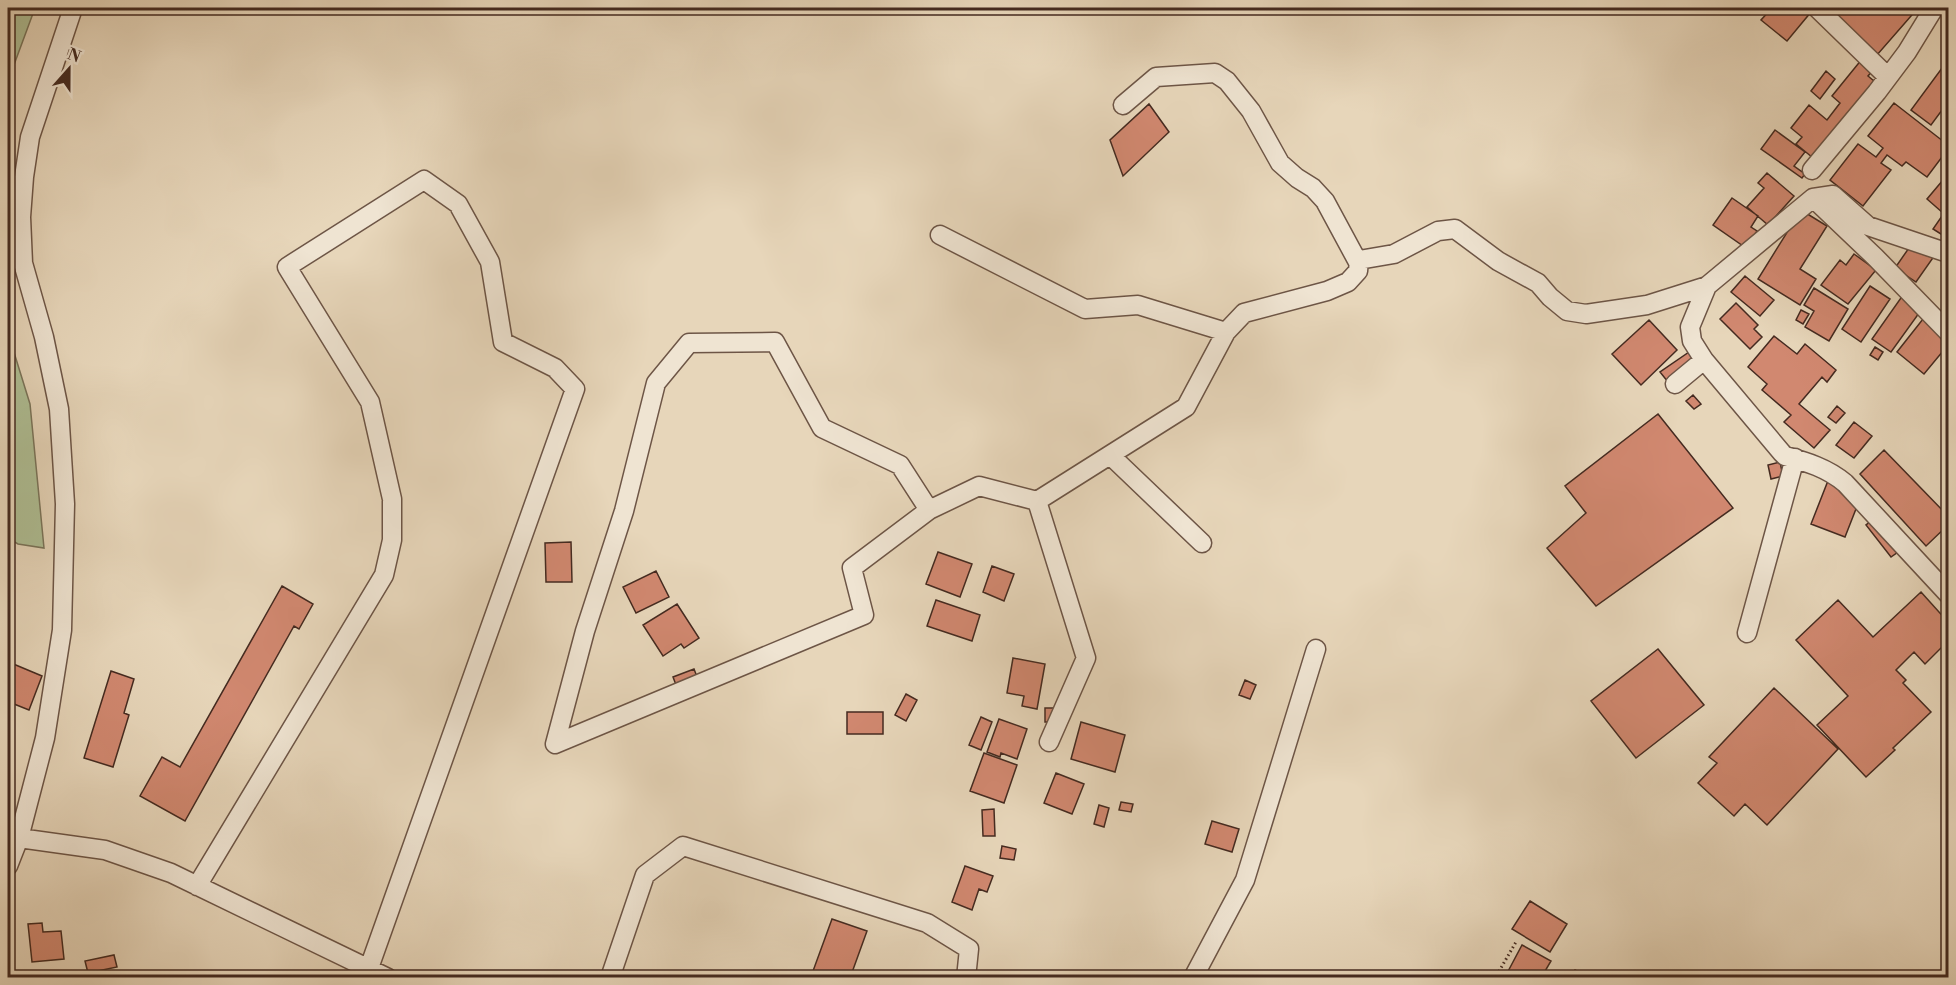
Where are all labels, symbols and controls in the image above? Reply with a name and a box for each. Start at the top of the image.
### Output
north arrow [39,39,99,99]
text: N [65,44,84,68]

